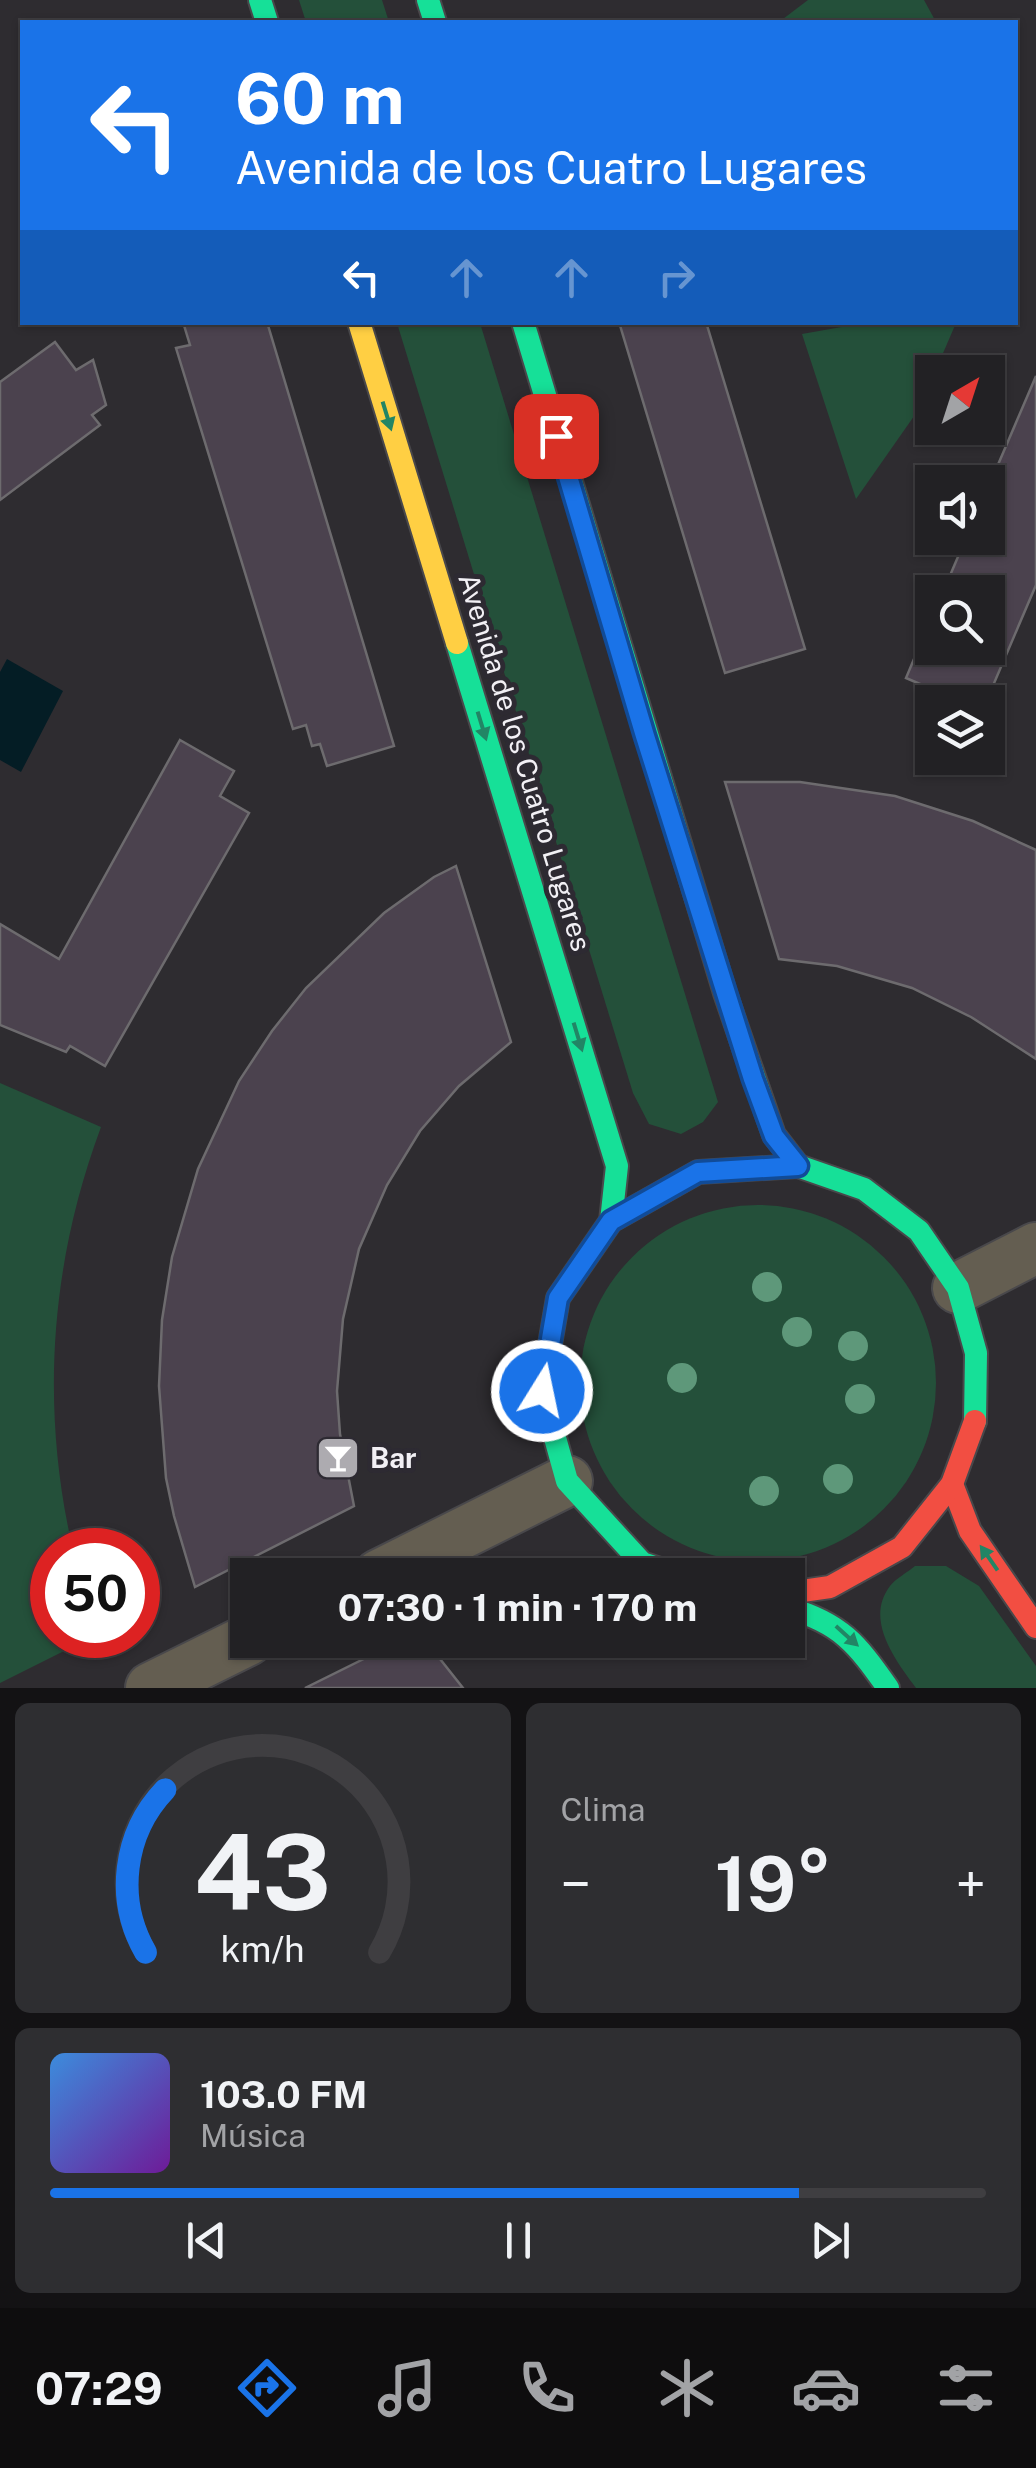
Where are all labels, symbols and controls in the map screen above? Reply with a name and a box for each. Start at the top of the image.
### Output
text: 60 m [235,57,405,140]
icon: left [70,60,200,190]
text: Avenida de los Cuatro Lugares [235,141,867,194]
icon: left [334,250,389,305]
icon: ahead [439,250,494,305]
icon: ahead [544,250,599,305]
icon: right [649,250,704,305]
north arrow [915,355,1005,445]
map controls [915,355,1005,775]
pin [514,394,599,479]
one-way arrow [380,401,395,431]
icon: arrive [529,409,584,464]
button: sound [915,465,1005,555]
street label: Avenida de los Cuatro Lugares [452,569,599,955]
button: search [915,575,1005,665]
button: layers [915,685,1005,775]
one-way arrow [476,712,491,742]
one-way arrow [571,1022,586,1053]
position arrow [490,1339,594,1443]
bar icon: Bar [315,1435,361,1481]
place label: Bar [370,1441,417,1474]
speed limit sign: 50 [30,1528,160,1658]
one-way arrow [980,1545,999,1572]
text: 07:30 · 1 min · 170 m [338,1585,697,1630]
one-way arrow [834,1624,858,1647]
text: Clima [561,1791,646,1828]
text: 43 [194,1811,331,1933]
text: 19° [715,1840,832,1928]
text: − [561,1852,591,1916]
text: + [955,1852,986,1916]
text: km/h [221,1928,305,1970]
text: 103.0 FM [200,2072,367,2117]
text: Música [200,2117,306,2154]
icon: previous [179,2213,234,2268]
icon: pause [491,2213,546,2268]
icon: next [803,2213,858,2268]
icon: directions [232,2353,302,2423]
icon: music [372,2353,442,2423]
icon: phone [512,2353,582,2423]
icon: climate [652,2353,722,2423]
icon: car [791,2353,861,2423]
icon: filters [931,2353,1001,2423]
text: 07:29 [35,2362,163,2415]

